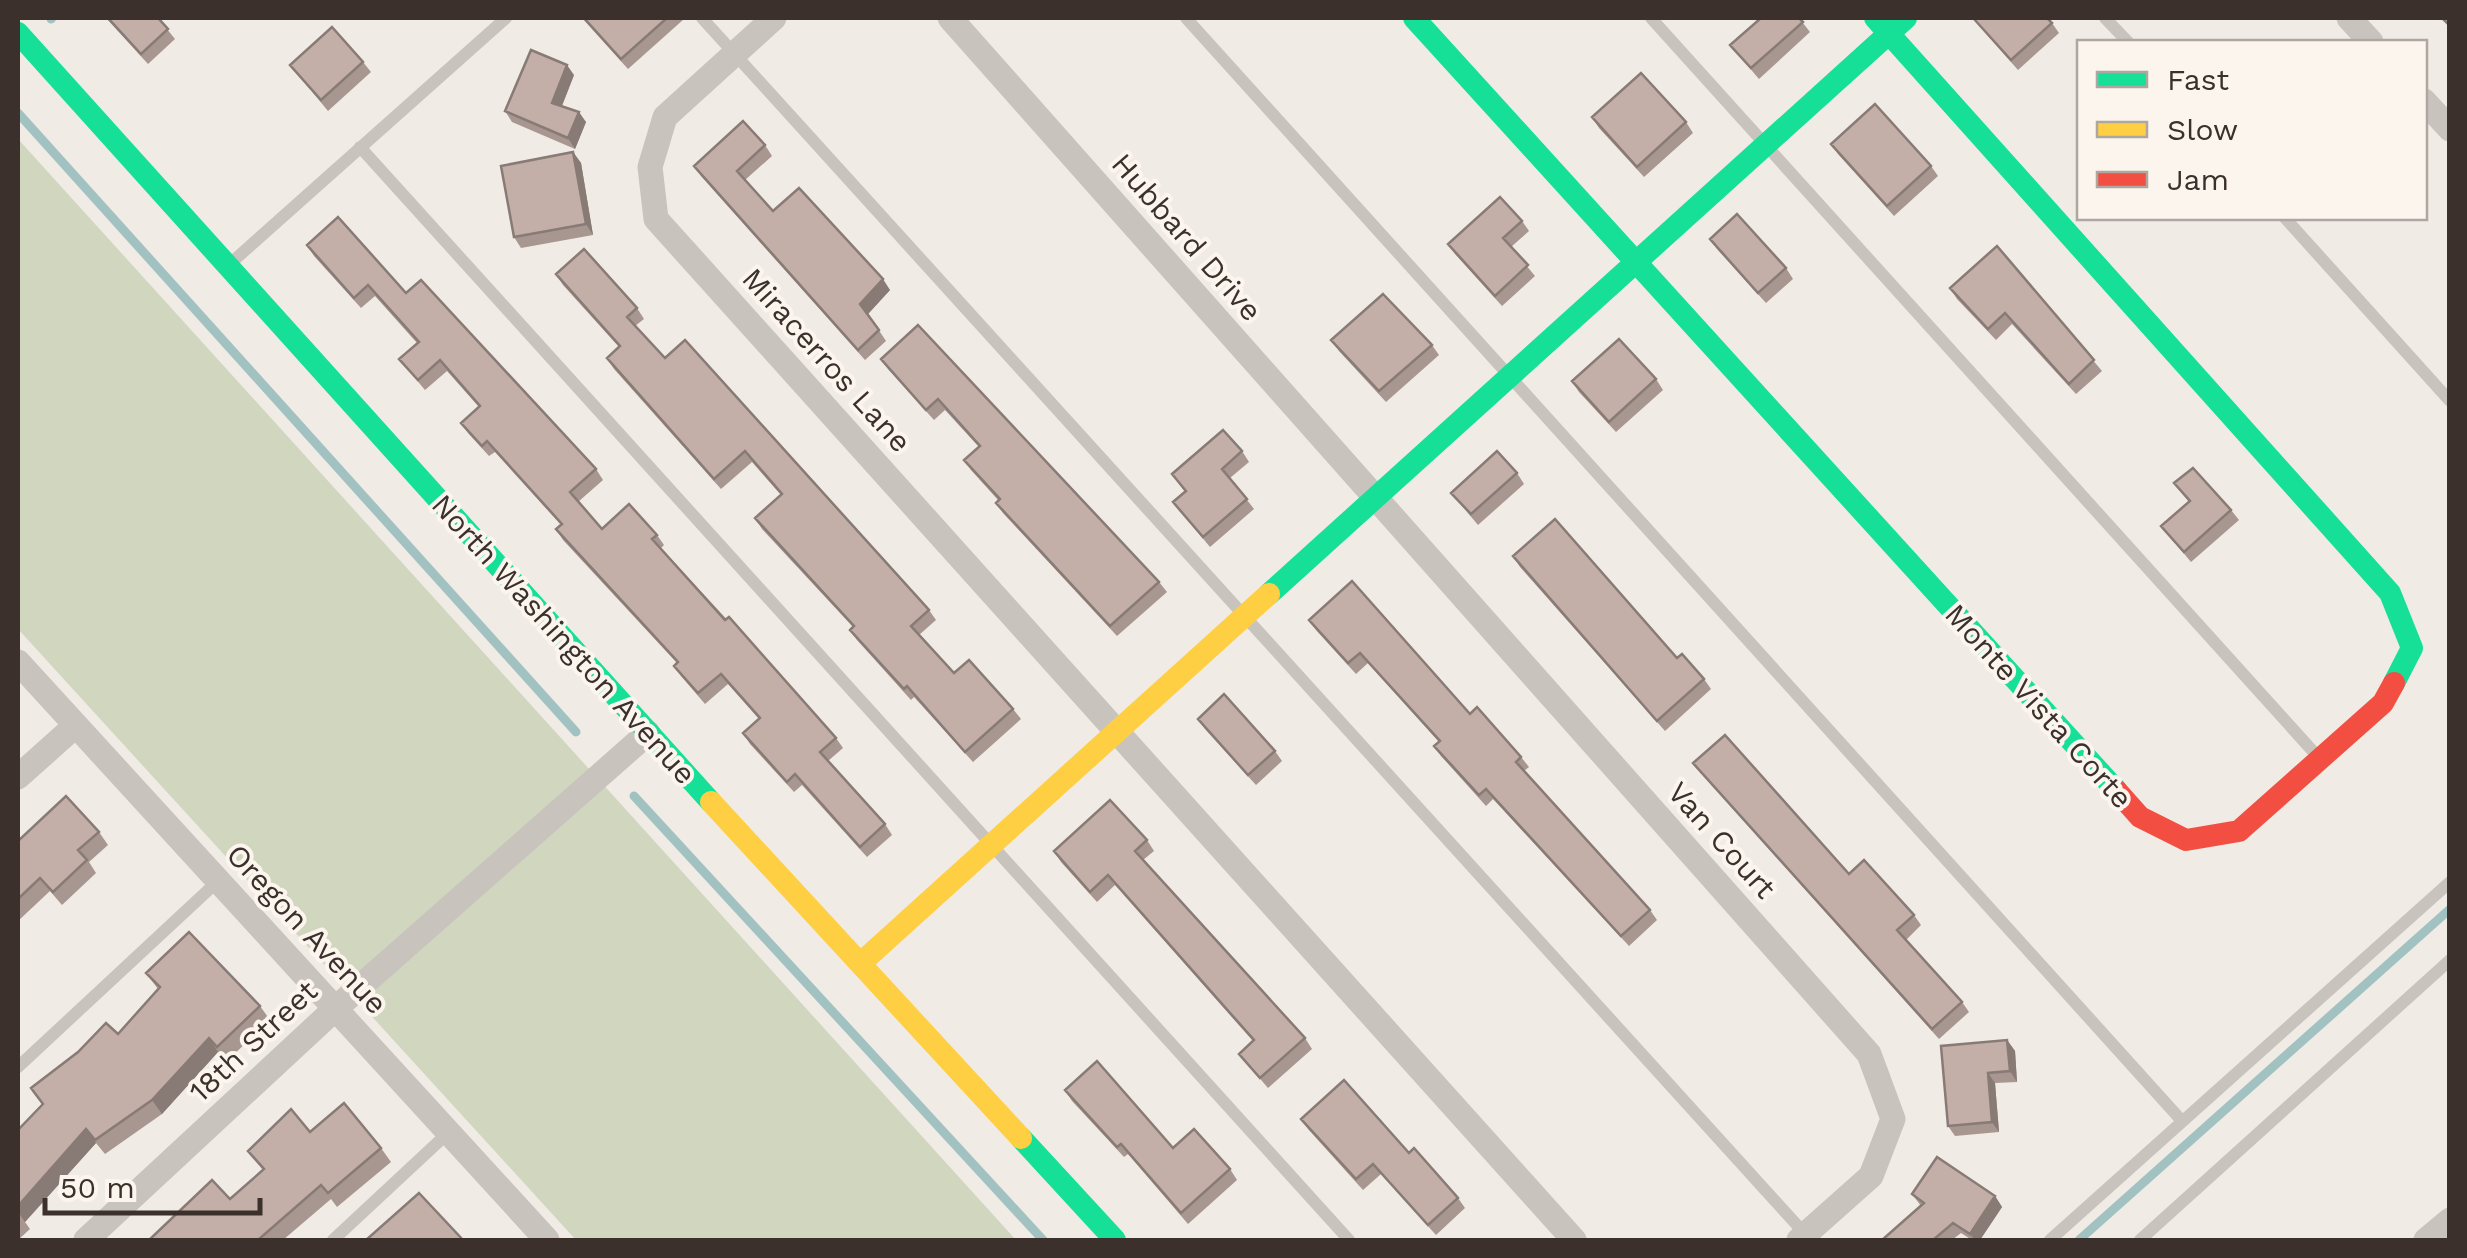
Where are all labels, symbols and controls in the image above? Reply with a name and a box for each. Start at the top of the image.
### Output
legend [2077,40,2427,220]
text: Fast [2167,62,2230,97]
text: Slow [2167,112,2238,147]
street label: Hubbard Drive [1105,146,1269,328]
text: Jam [2167,162,2229,197]
street label: Miracerros Lane [735,261,919,459]
street label: North Washington Avenue [425,487,703,791]
street label: Monte Vista Corte [1938,597,2140,815]
street label: Van Court [1661,775,1784,906]
street label: Oregon Avenue [220,837,394,1021]
street label: 18th Street [182,973,324,1109]
scale bar [45,1153,260,1215]
text: 50 m [60,1170,135,1205]

